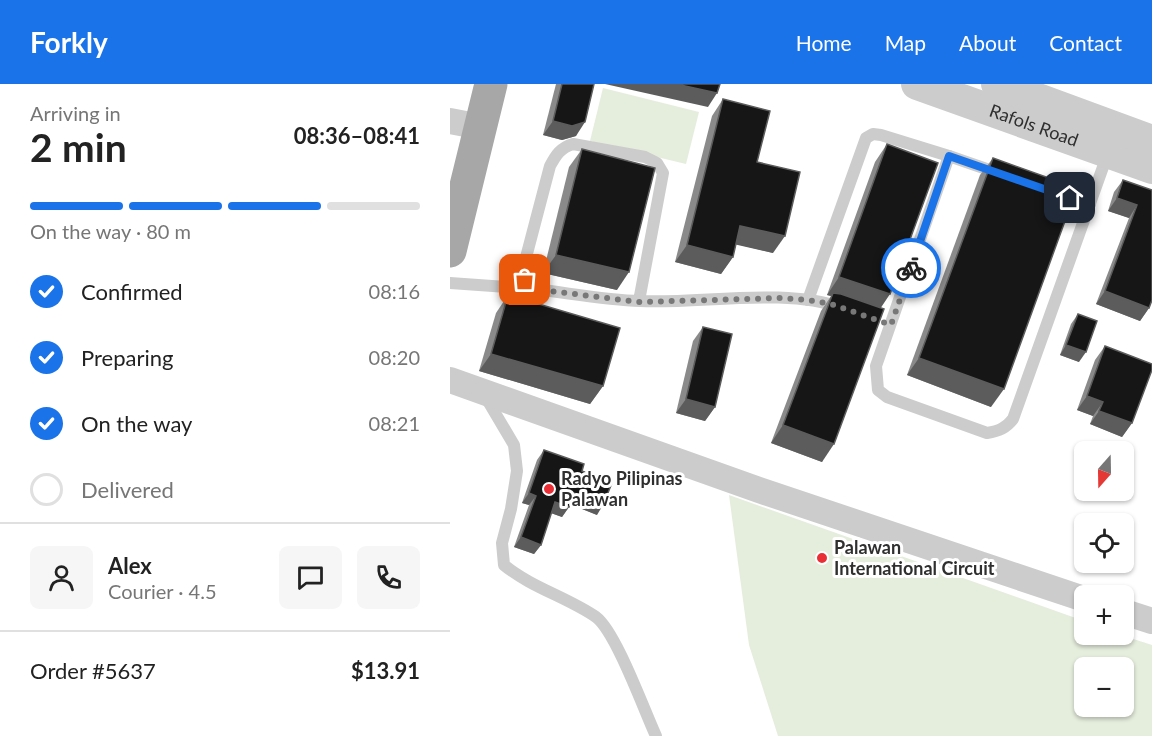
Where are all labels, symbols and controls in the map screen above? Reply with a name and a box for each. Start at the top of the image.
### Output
text: Forkly [30,25,108,59]
text: Home [796,30,852,55]
text: Map [885,30,926,55]
text: About [959,30,1016,55]
text: Contact [1049,30,1122,55]
street label: Rafols Road [987,99,1082,151]
text: Arriving in [30,101,121,125]
text: 08:36–08:41 [294,122,420,149]
text: 2 min [30,124,127,170]
pin [1044,172,1095,223]
icon: home [1053,181,1086,214]
text: On the way · 80 m [30,219,191,243]
courier [881,238,941,298]
icon: bike [895,252,928,285]
pin [499,254,550,305]
icon: bag [508,263,541,296]
icon: check [30,275,63,308]
text: Confirmed [81,278,183,305]
text: 08:16 [369,279,420,303]
icon: check [30,341,63,374]
text: Preparing [81,344,173,371]
text: 08:20 [369,345,420,369]
icon: check [30,407,63,440]
text: On the way [81,410,192,437]
text: 08:21 [369,411,420,435]
north arrow [1074,441,1134,501]
map controls [1074,441,1134,717]
place label: Radyo Pilipinas Palawan [561,467,683,510]
text: Delivered [81,476,174,503]
marker: Radyo Pilipinas Palawan [542,482,556,496]
button: locate [1074,513,1134,573]
place label: Palawan International Circuit [834,536,995,579]
button: person [30,546,93,609]
button: chat [279,546,342,609]
button: phone [357,546,420,609]
marker: Palawan International Circuit [815,551,829,565]
text: Alex [108,552,152,579]
text: Courier · 4.5 [108,579,217,603]
button: + [1074,585,1134,645]
text: Order #5637 [30,657,156,684]
text: $13.91 [351,657,420,684]
button: − [1074,657,1134,717]

